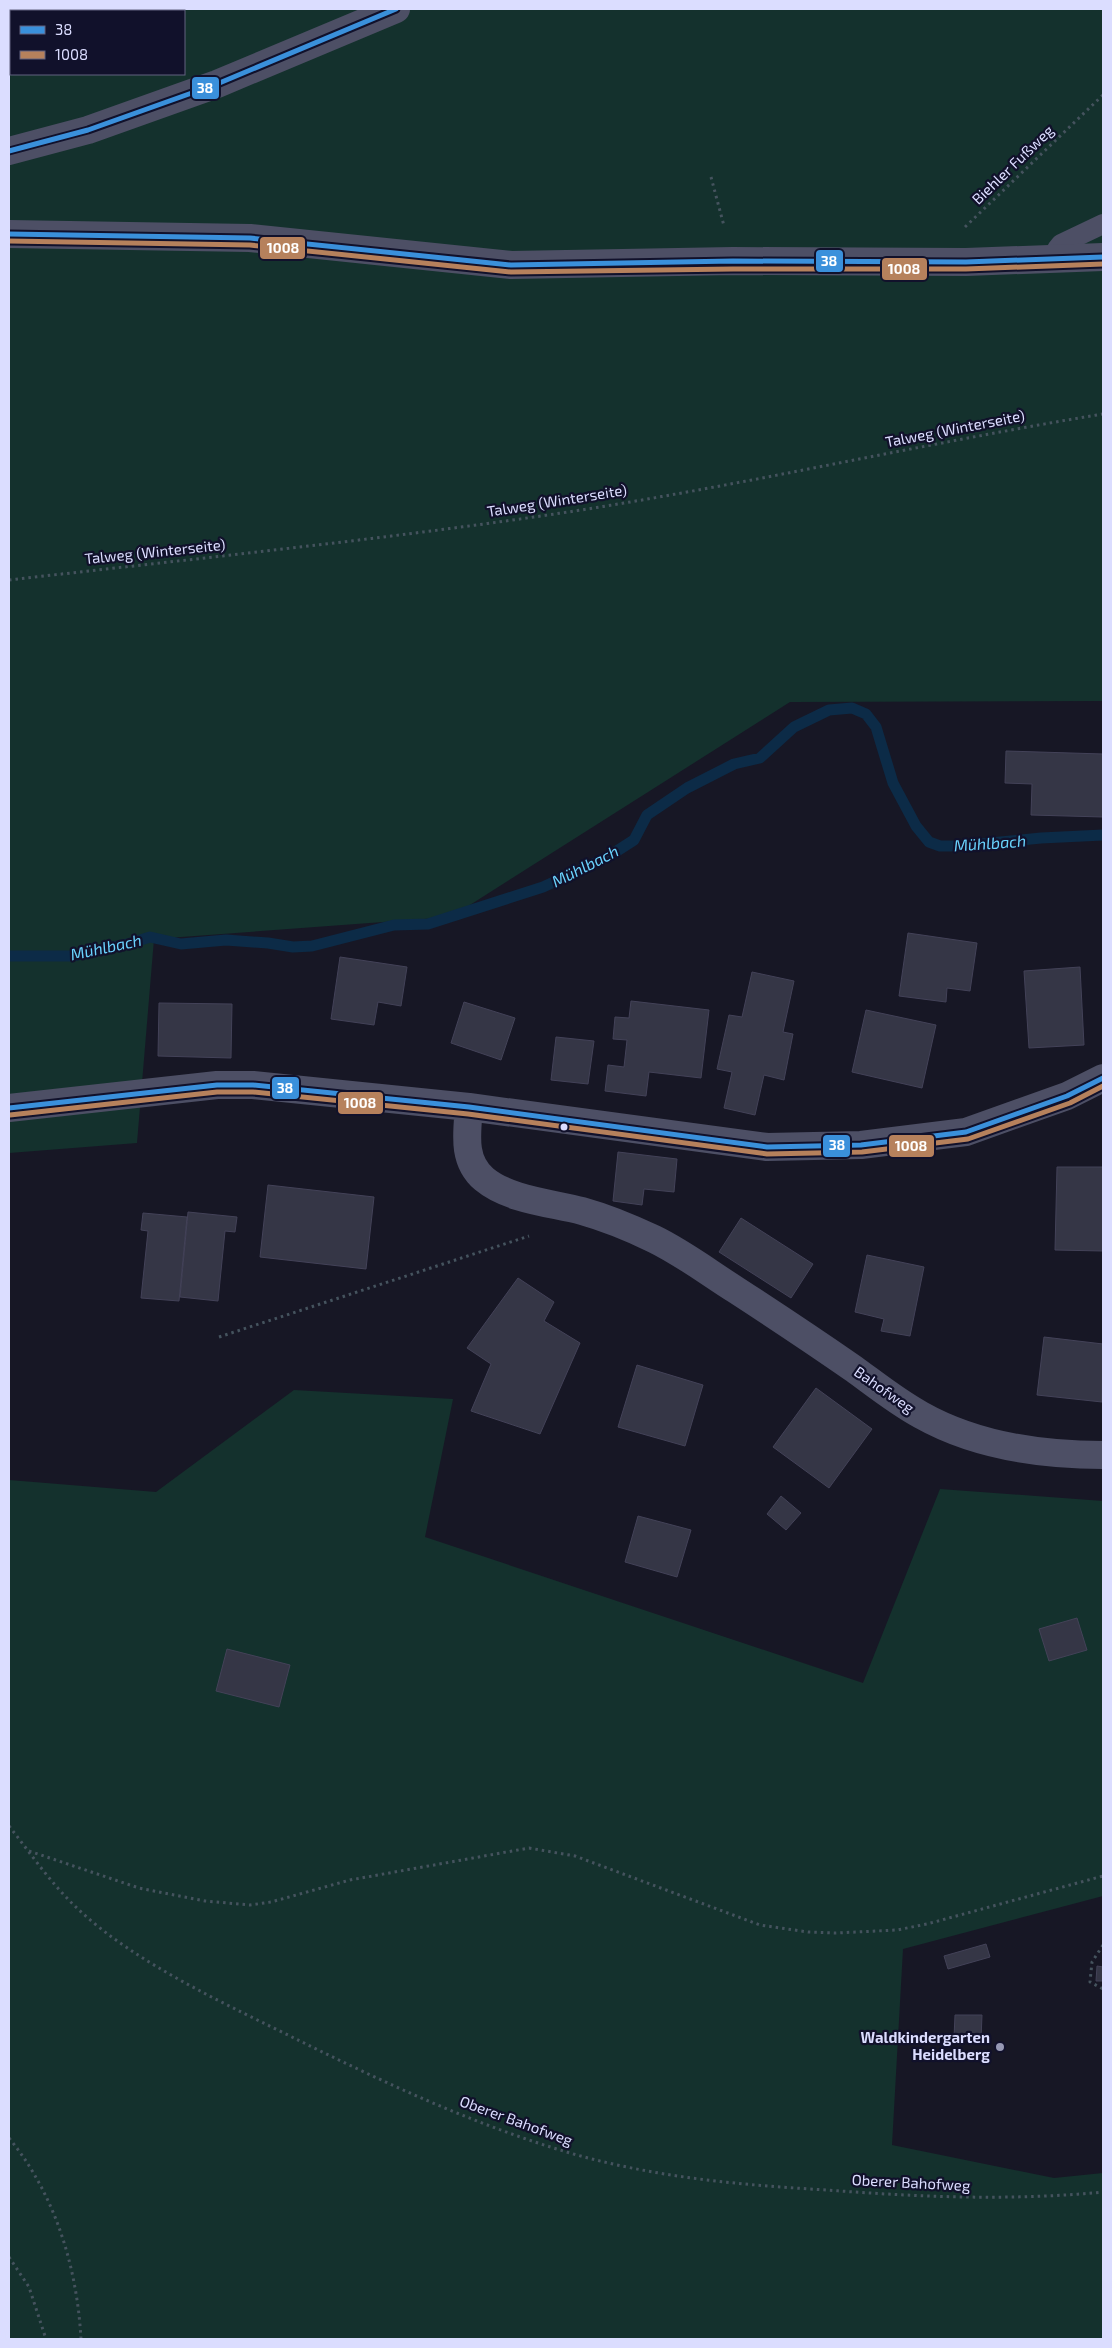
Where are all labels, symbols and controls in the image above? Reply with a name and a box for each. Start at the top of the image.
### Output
legend [10,10,185,75]
text: 38 [55,20,72,38]
text: 1008 [55,45,88,63]
line badge: 38 [191,76,220,100]
text: 38 [197,79,213,96]
street label: Biehler Fußweg [968,120,1057,208]
line badge: 1008 [259,236,306,260]
text: 1008 [267,239,299,256]
line badge: 38 [815,249,844,273]
text: 38 [821,252,837,269]
line badge: 1008 [881,257,928,281]
text: 1008 [888,260,920,277]
street label: Talweg (Winterseite) [884,406,1026,450]
street label: Talweg (Winterseite) [486,480,628,520]
street label: Talweg (Winterseite) [84,535,226,567]
water label: Mühlbach [953,831,1027,855]
water label: Mühlbach [548,841,621,890]
water label: Mühlbach [69,930,143,963]
line badge: 38 [271,1076,300,1100]
text: 38 [277,1079,293,1096]
line badge: 1008 [337,1091,384,1115]
text: 1008 [344,1094,376,1111]
unlabelled marker [559,1122,569,1132]
line badge: 38 [822,1134,851,1158]
line badge: 1008 [888,1134,935,1158]
text: 38 [829,1136,845,1153]
text: 1008 [895,1137,927,1154]
street label: Bahofweg [851,1362,919,1417]
place label: Waldkindergarten Heidelberg [861,2028,990,2063]
marker: Waldkindergarten Heidelberg [994,2041,1006,2053]
street label: Oberer Bahofweg [457,2091,576,2149]
street label: Oberer Bahofweg [851,2170,971,2194]

